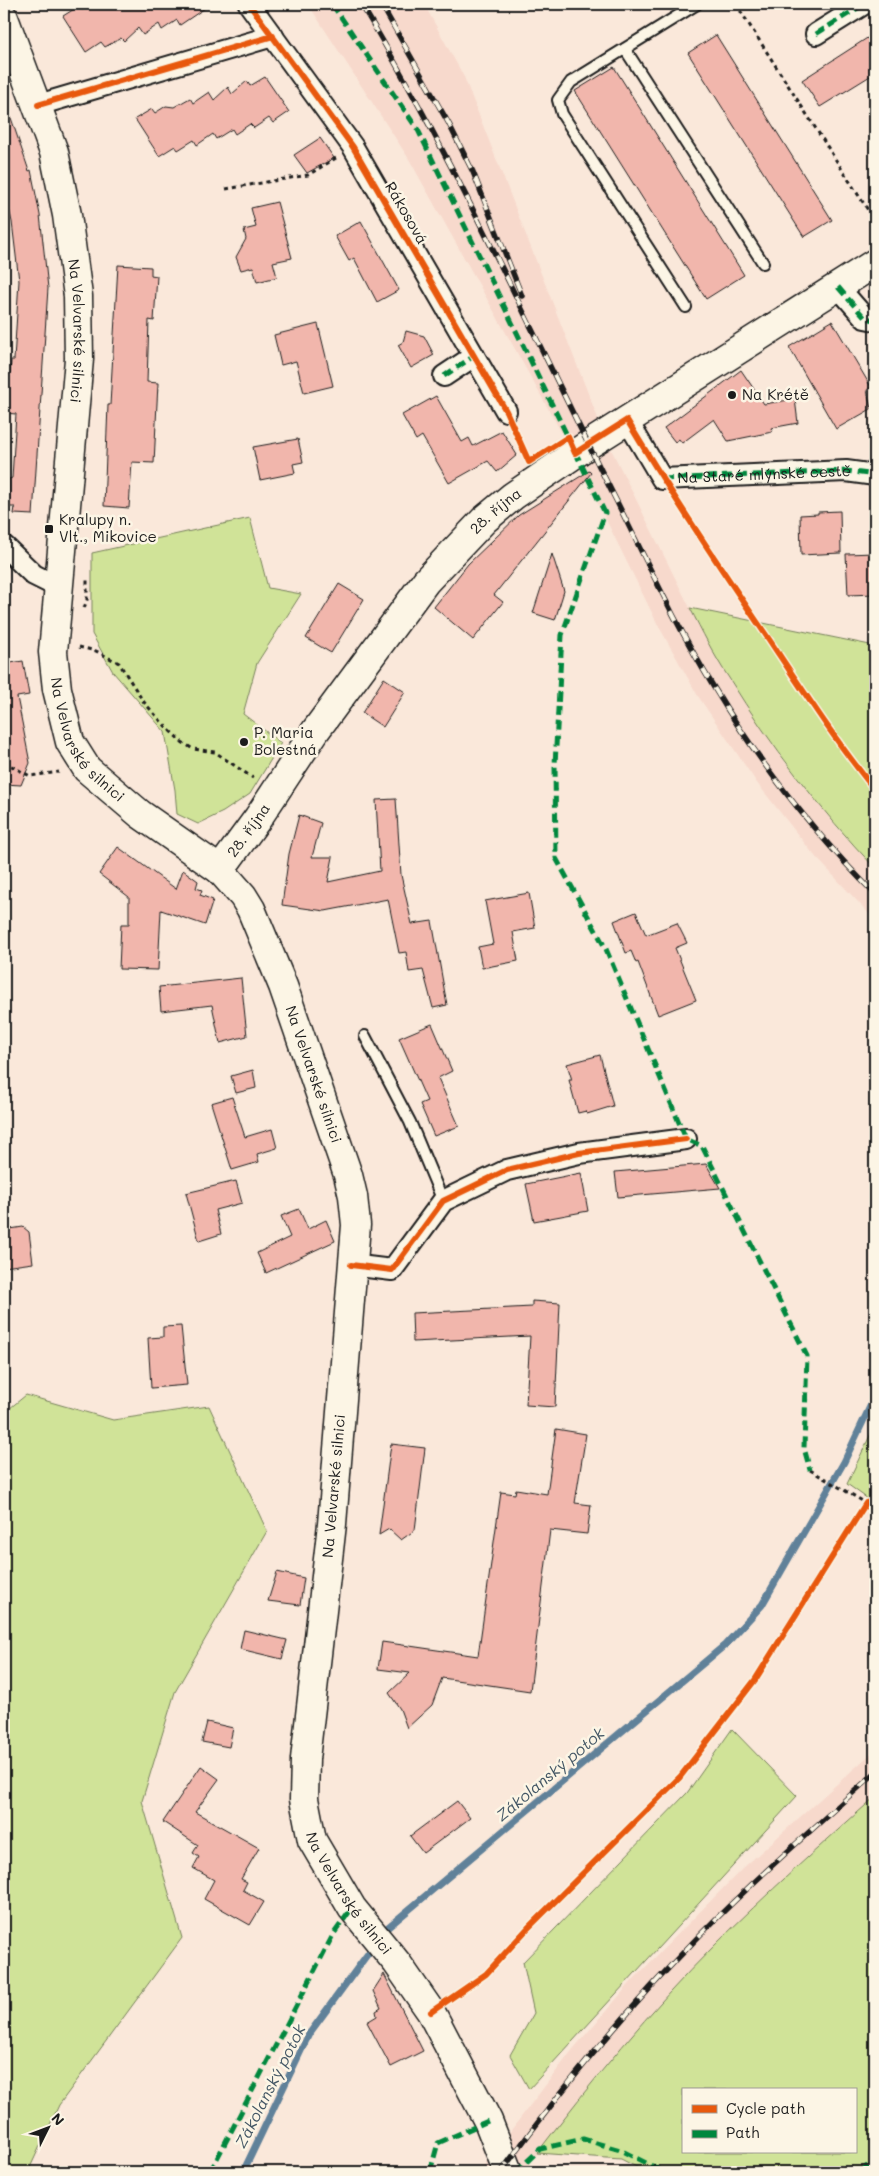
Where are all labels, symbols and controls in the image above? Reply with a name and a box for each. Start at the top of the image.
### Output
street label: Rákosová [381,178,433,247]
street label: Na Velvarské silnici [64,258,90,404]
place label: Na Krétě [742,384,809,404]
marker: Na Krétě [726,389,738,401]
street label: Na Staré mlýnské cestě [677,460,853,487]
street label: 28. října [465,482,525,538]
place label: Kralupy n. Vlt., Mikovice [59,509,157,546]
marker: Kralupy n. Vlt., Mikovice [43,523,55,535]
street label: Na Velvarské silnici [47,676,129,806]
place label: P. Maria Bolestná [254,722,317,759]
marker: P. Maria Bolestná [238,736,250,748]
street label: 28. října [222,799,274,861]
street label: Na Velvarské silnici [281,1003,347,1146]
street label: Na Velvarské silnici [317,1413,349,1559]
water label: Zákolanský potok [491,1722,609,1825]
street label: Na Velvarské silnici [302,1831,397,1958]
water label: Zákolanský potok [229,2020,310,2151]
legend [682,2088,856,2154]
text: Cycle path [726,2098,805,2118]
north arrow [22,2104,72,2154]
text: N [47,2109,69,2129]
text: Path [726,2122,760,2142]

